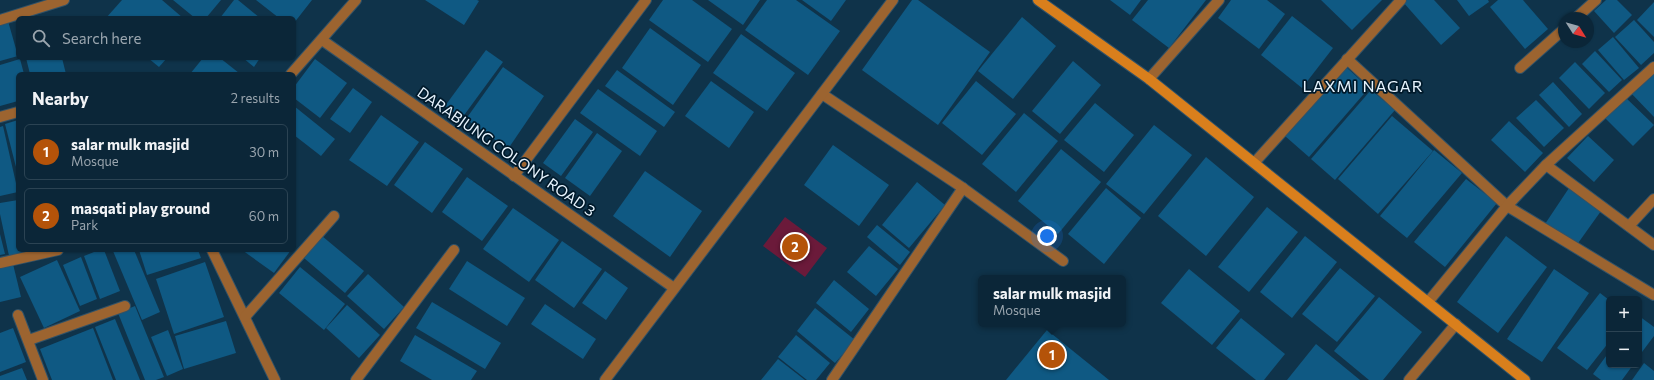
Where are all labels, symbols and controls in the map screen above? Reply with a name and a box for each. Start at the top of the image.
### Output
north arrow [1558,12,1594,48]
search box [16,16,296,60]
icon: search [30,27,52,49]
text: Search here [62,29,141,47]
district label: LAXMI NAGAR [1302,76,1424,95]
street label: DARABJUNG COLONY ROAD 3 [414,83,599,220]
text: Nearby [32,88,89,109]
text: 2 results [231,90,280,106]
text: salar mulk masjid [71,135,189,153]
text: 1 [43,144,49,160]
text: 30 m [249,144,279,160]
text: Mosque [71,153,119,169]
text: masqati play ground [71,199,210,217]
text: 2 [42,208,50,224]
text: 60 m [249,208,279,224]
text: Park [71,217,98,233]
your location [1037,226,1057,246]
pin: 2 [782,232,808,262]
popup [978,275,1126,327]
text: salar mulk masjid [993,284,1111,302]
map controls [1606,296,1642,368]
button: + [1606,296,1642,332]
text: Mosque [993,302,1041,318]
button: − [1606,332,1642,368]
pin: 1 [1039,340,1065,370]

